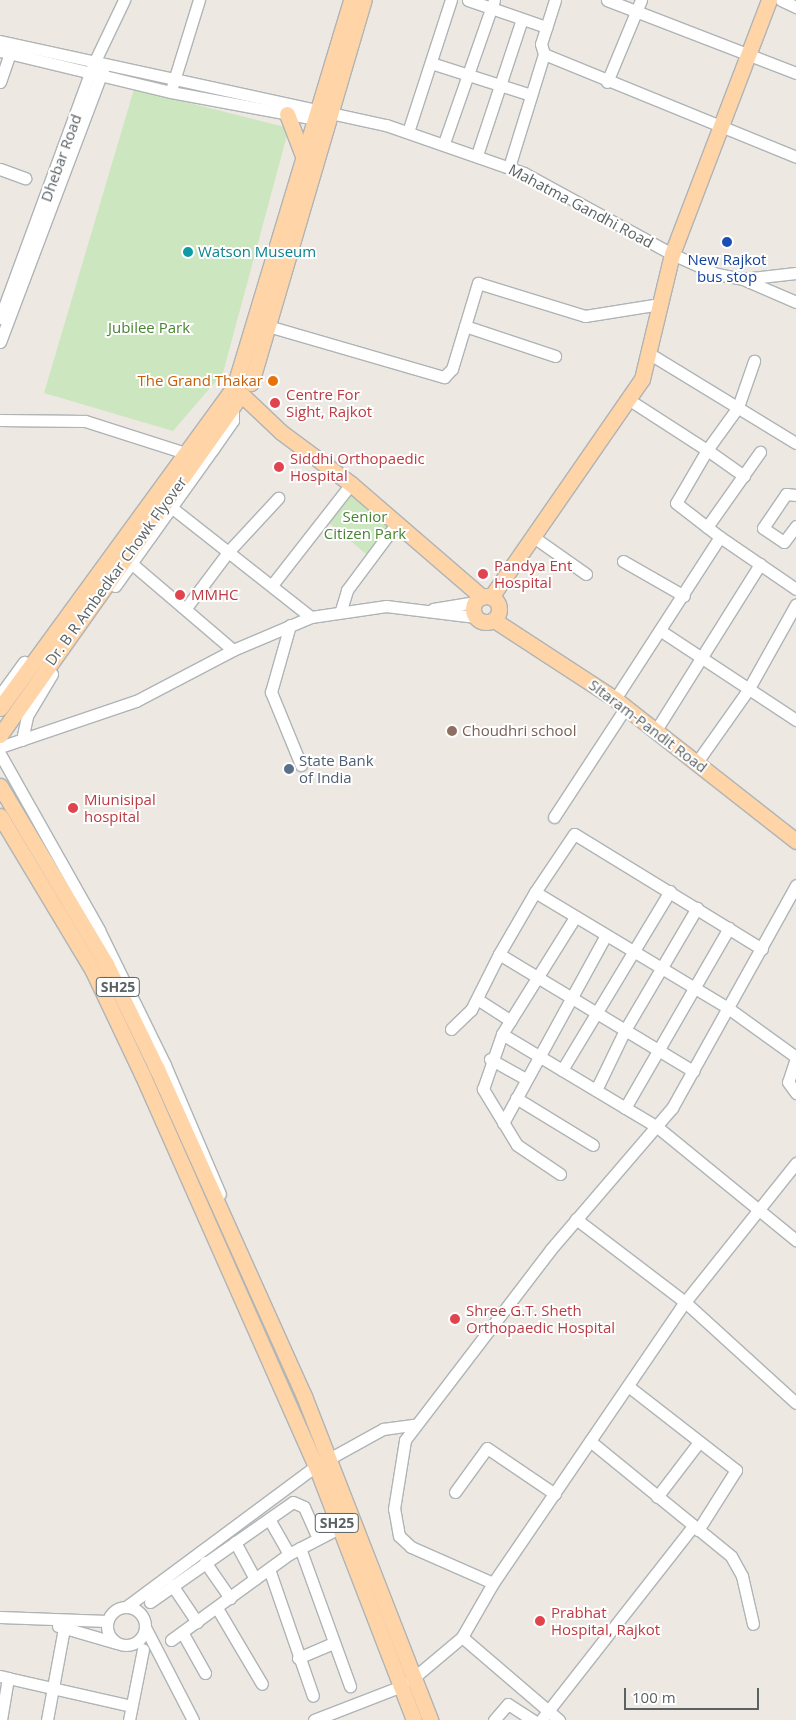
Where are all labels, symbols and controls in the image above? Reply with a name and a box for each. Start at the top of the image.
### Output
street label: Dhebar Road [37,112,85,204]
street label: Mahatma Gandhi Road [506,160,656,252]
marker: New Rajkot bus stop [721,236,733,248]
place label: Watson Museum [198,243,316,261]
marker: Watson Museum [182,246,194,258]
place label: New Rajkot bus stop [688,250,766,285]
park label: Jubilee Park [108,319,190,337]
place label: The Grand Thakar [137,372,263,390]
marker: The Grand Thakar [267,375,279,387]
place label: Centre For Sight, Rajkot [286,385,372,420]
marker: Centre For Sight, Rajkot [268,396,282,410]
place label: Siddhi Orthopaedic Hospital [290,449,425,484]
marker: Siddhi Orthopaedic Hospital [272,460,286,474]
street label: Dr. B R Ambedkar Chowk Flyover [41,473,191,669]
park label: Senior Citizen Park [324,507,406,542]
place label: Pandya Ent Hospital [494,556,572,591]
marker: Pandya Ent Hospital [476,567,490,581]
place label: MMHC [191,586,238,604]
marker: MMHC [173,588,187,602]
street label: Sitaram-Pandit Road [585,676,711,776]
place label: Choudhri school [462,722,576,740]
marker: Choudhri school [446,725,458,737]
place label: State Bank of India [299,751,374,786]
marker: State Bank of India [283,763,295,775]
place label: Miunisipal hospital [84,790,156,825]
marker: Miunisipal hospital [66,801,80,815]
road number: SH25 [96,976,140,999]
place label: Shree G.T. Sheth Orthopaedic Hospital [466,1301,615,1336]
marker: Shree G.T. Sheth Orthopaedic Hospital [448,1312,462,1326]
road number: SH25 [314,1512,360,1535]
place label: Prabhat Hospital, Rajkot [551,1603,660,1638]
marker: Prabhat Hospital, Rajkot [533,1614,547,1628]
scale bar [626,1678,761,1710]
text: 100 m [632,1687,676,1707]

